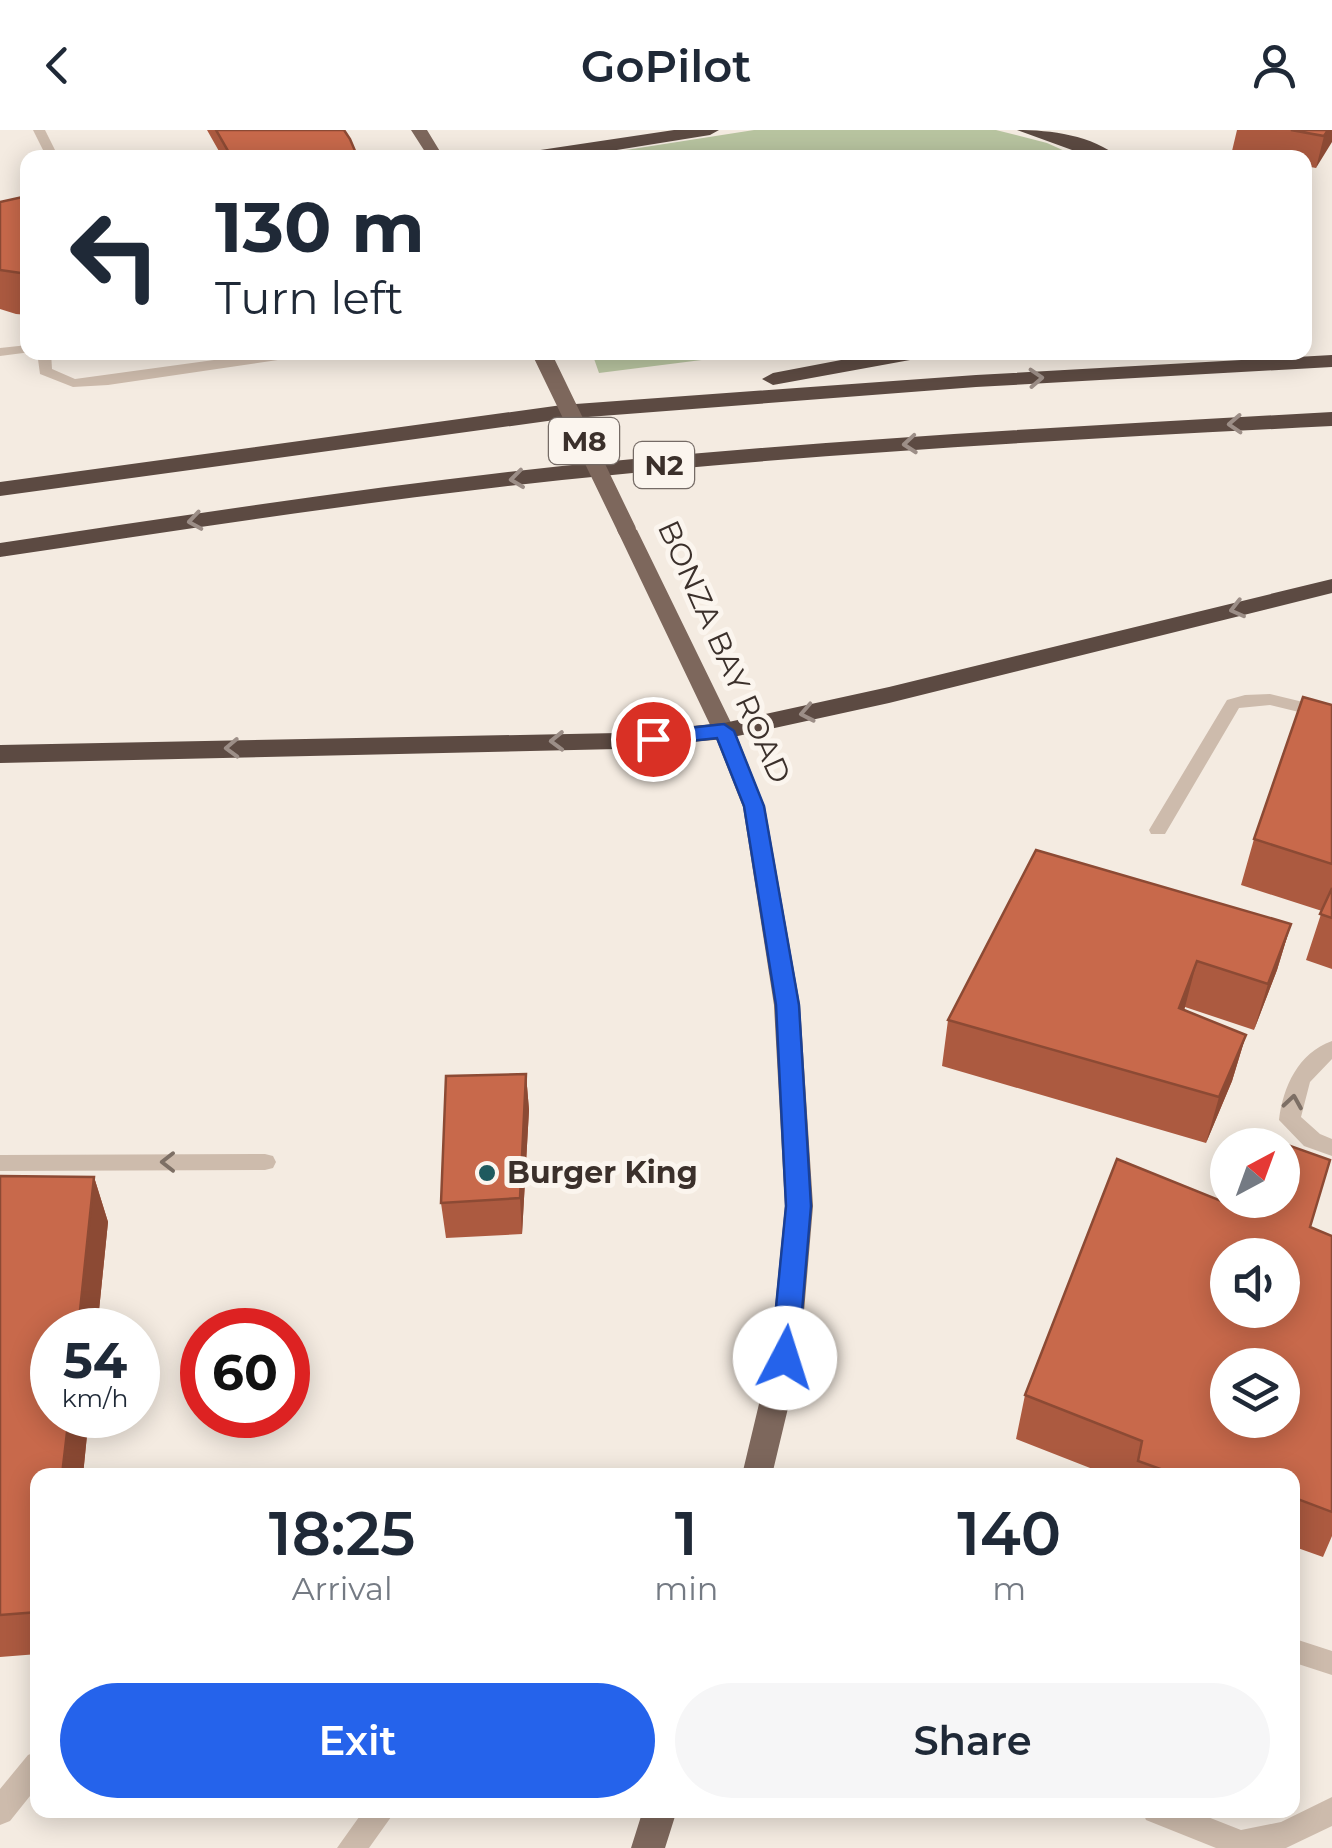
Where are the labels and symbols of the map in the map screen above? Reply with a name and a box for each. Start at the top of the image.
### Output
one-way arrow [1028,368,1044,389]
one-way arrow [1226,413,1242,434]
road number: M8 [549,418,619,464]
one-way arrow [902,432,918,454]
road number: N2 [634,442,694,488]
one-way arrow [508,468,524,489]
one-way arrow [186,509,203,530]
street label: BONZA BAY ROAD [650,515,799,789]
one-way arrow [1229,597,1246,618]
pin [611,697,696,782]
one-way arrow [798,702,815,723]
one-way arrow [549,731,565,752]
one-way arrow [224,737,240,758]
one-way arrow [1282,1094,1303,1110]
north arrow [1210,1128,1300,1218]
one-way arrow [159,1151,174,1173]
place label: Burger King [507,1154,698,1191]
marker: Burger King [476,1162,498,1184]
position arrow [733,1306,837,1410]
speed limit sign: 60 [180,1308,310,1438]

